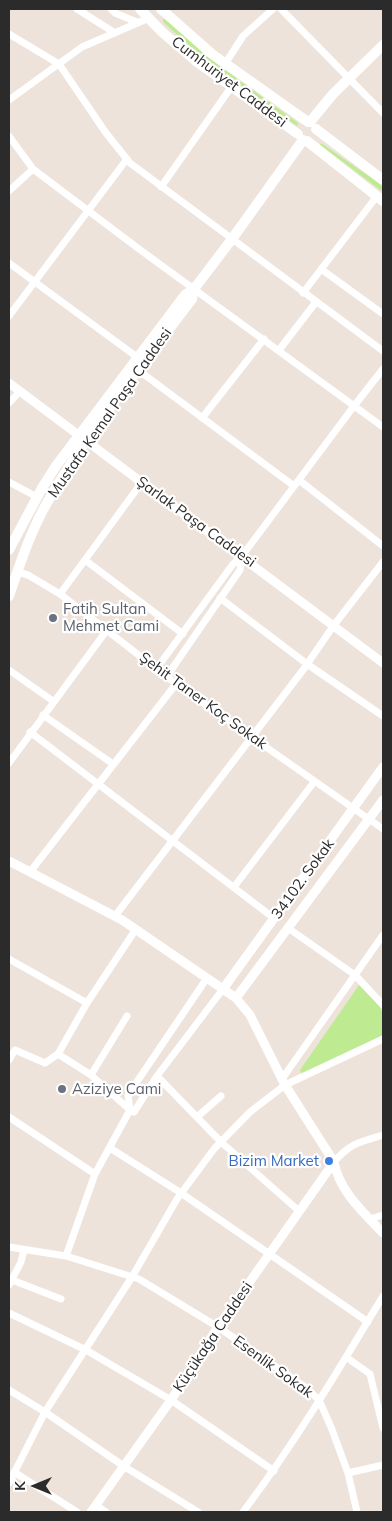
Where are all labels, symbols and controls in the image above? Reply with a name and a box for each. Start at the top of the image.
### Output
street label: Cumhuriyet Caddesi [168,33,290,131]
street label: Mustafa Kemal Paşa Caddesi [44,325,176,501]
street label: Şarlak Paşa Caddesi [133,473,259,571]
place label: Fatih Sultan Mehmet Cami [63,600,159,635]
marker: Fatih Sultan Mehmet Cami [47,612,59,624]
street label: Şehit Taner Koç Sokak [136,649,270,753]
street label: 34102. Sokak [268,835,338,923]
place label: Aziziye Cami [72,1080,161,1098]
marker: Aziziye Cami [56,1083,68,1095]
place label: Bizim Market [229,1152,319,1170]
marker: Bizim Market [323,1155,335,1167]
street label: Küçükağa Caddesi [170,1279,256,1395]
street label: Esenlik Sokak [230,1332,316,1402]
north arrow [10,1461,60,1511]
text: K [11,1481,29,1491]

